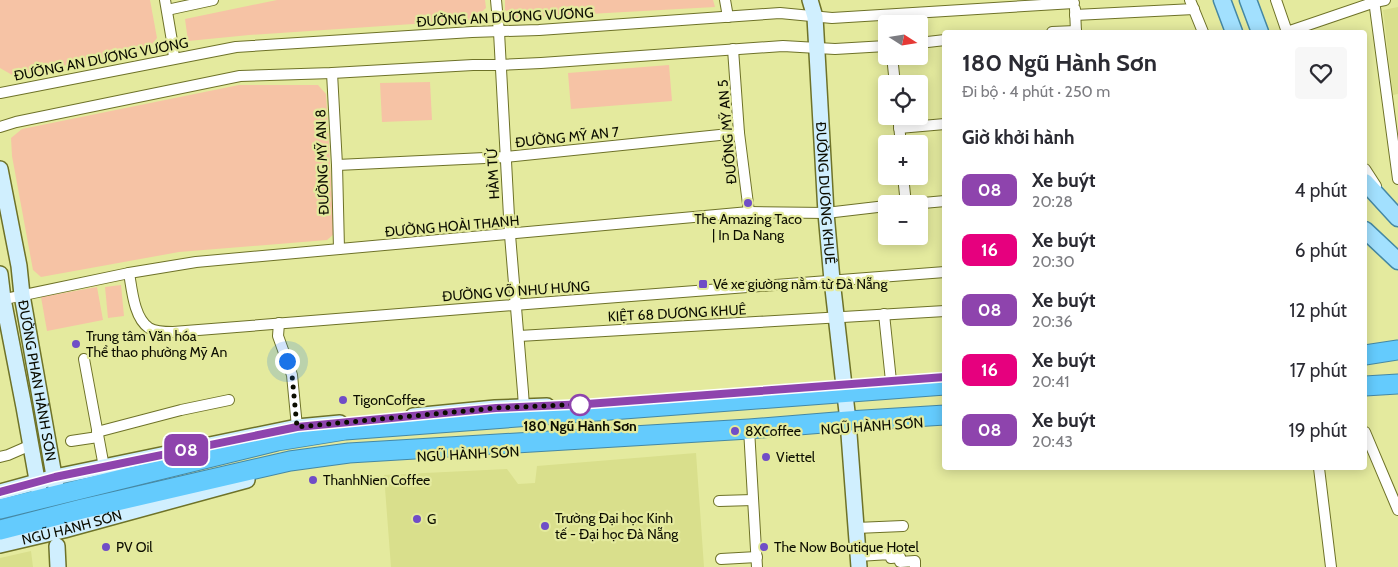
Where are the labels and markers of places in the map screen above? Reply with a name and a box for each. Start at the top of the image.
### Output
marker: The Amazing Taco | In Da Nang [742,197,754,209]
place label: The Amazing Taco | In Da Nang [694,210,802,244]
place label: Vé xe giường nằm từ Đà Nẵng [713,275,888,293]
marker: Vé xe giường nằm từ Đà Nẵng [697,278,709,290]
place label: Trung tâm Văn hóa Thể thao phường Mỹ An [86,327,227,361]
marker: Trung tâm Văn hóa Thể thao phường Mỹ An [70,338,82,350]
place label: TigonCoffee [353,391,425,409]
marker: TigonCoffee [337,394,349,406]
marker: 180 Ngũ Hành Sơn [569,394,591,416]
place label: 180 Ngũ Hành Sơn [523,417,637,435]
place label: 8XCoffee [745,422,801,440]
marker: 8XCoffee [729,425,741,437]
place label: Viettel [776,448,816,466]
marker: Viettel [760,451,772,463]
place label: ThanhNien Coffee [323,471,430,489]
marker: ThanhNien Coffee [307,474,319,486]
place label: Trường Đại học Kinh tế - Đại học Đà Nẵng [555,509,679,543]
place label: G [427,510,436,528]
marker: G [411,513,423,525]
marker: Trường Đại học Kinh tế - Đại học Đà Nẵng [539,520,551,532]
place label: PV Oil [116,538,153,556]
place label: The Now Boutique Hotel [774,538,920,556]
marker: PV Oil [100,541,112,553]
marker: The Now Boutique Hotel [758,541,770,553]

